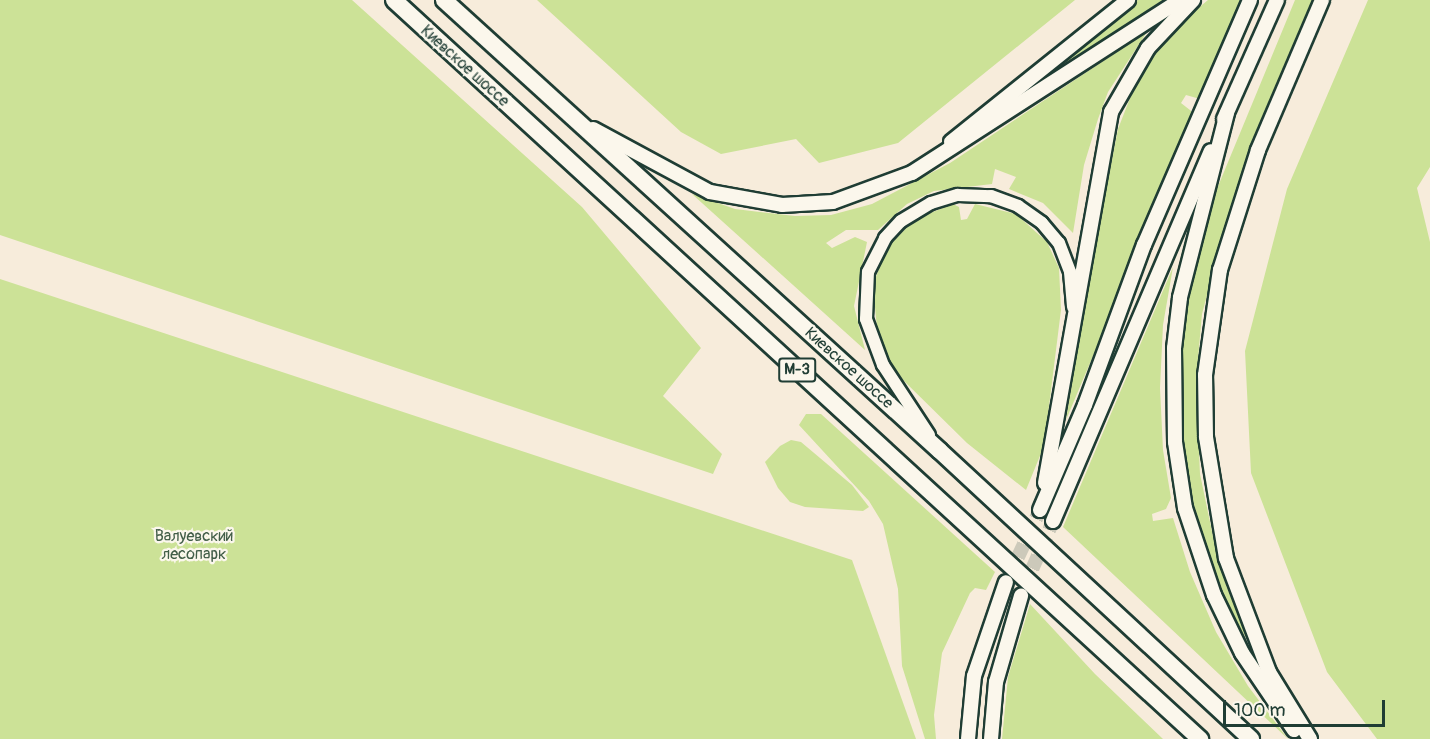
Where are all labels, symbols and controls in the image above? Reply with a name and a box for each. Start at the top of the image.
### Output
street label: Киевское шоссе [417,21,513,111]
street label: Киевское шоссе [801,323,897,413]
road number: М-3 [778,358,816,382]
park label: Валуевский лесопарк [155,526,233,564]
scale bar [1226,688,1388,726]
text: 100 m [1234,699,1286,722]

